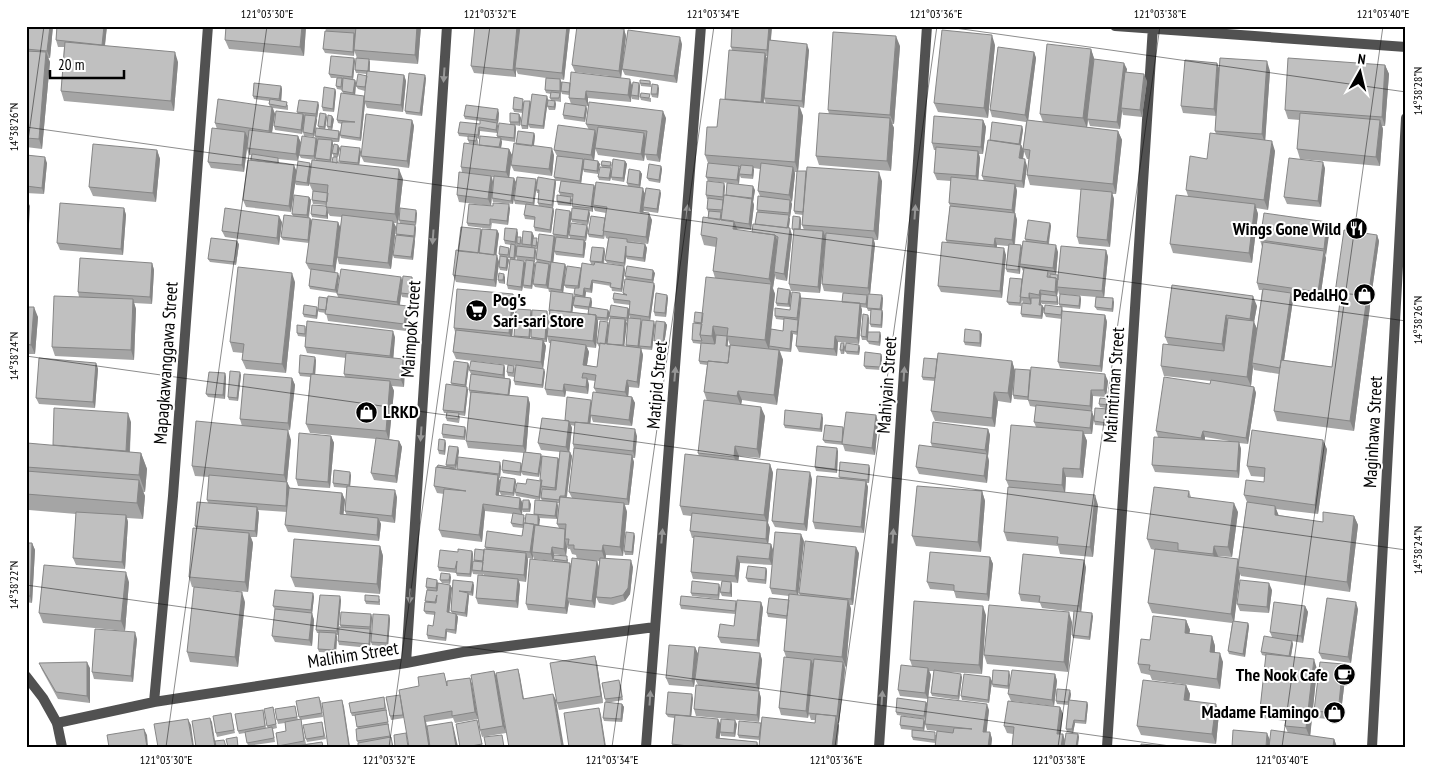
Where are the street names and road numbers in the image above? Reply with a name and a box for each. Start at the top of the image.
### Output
street label: Maimpok Street [396,279,425,378]
street label: Mapagkawanggawa Street [148,281,183,445]
street label: Matimtiman Street [1098,326,1129,444]
street label: Mahiyain Street [872,336,901,434]
street label: Matipid Street [641,340,672,430]
street label: Maginhawa Street [1358,375,1387,489]
street label: Malihim Street [306,636,400,673]

